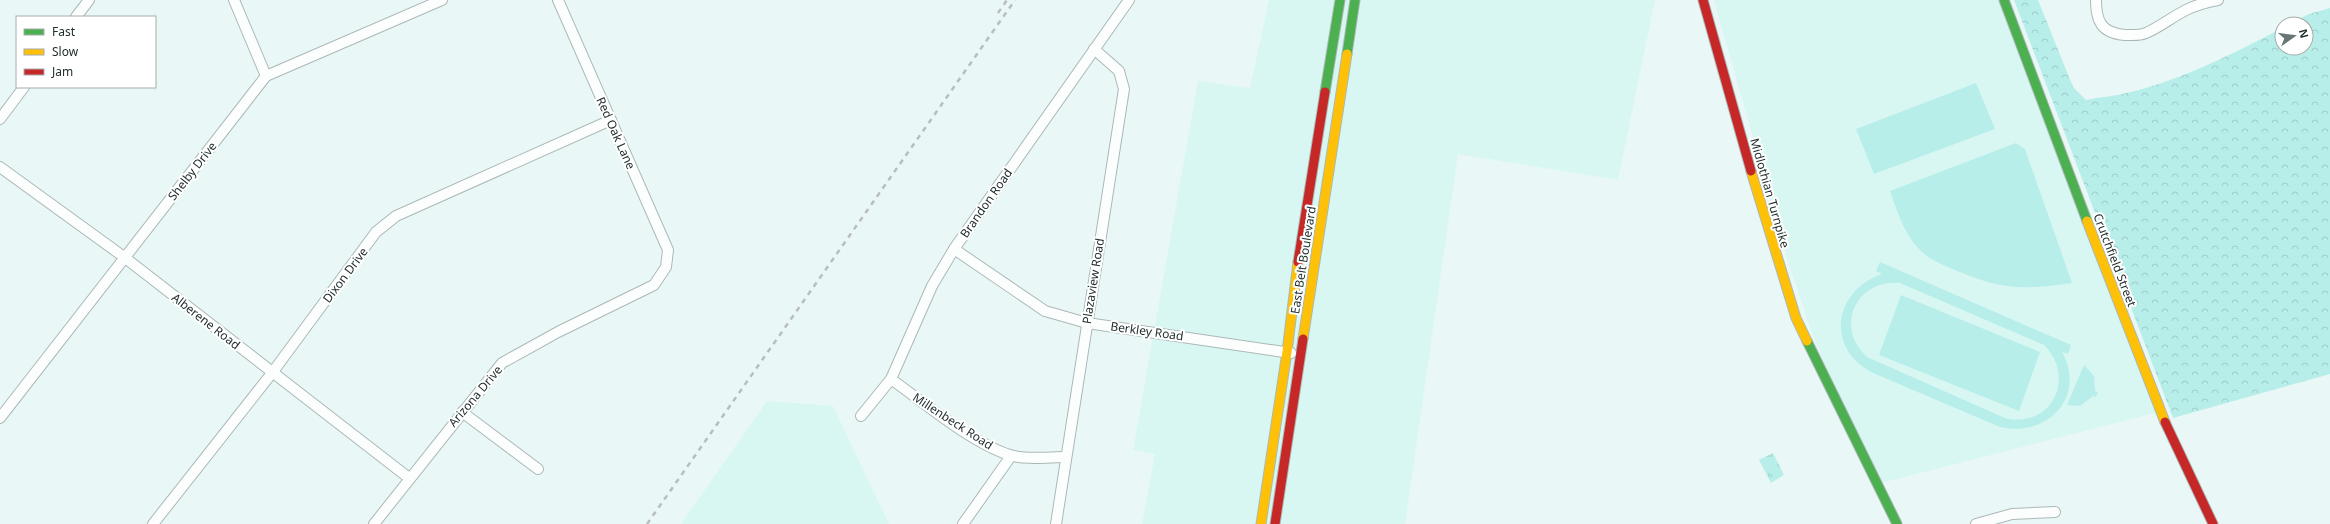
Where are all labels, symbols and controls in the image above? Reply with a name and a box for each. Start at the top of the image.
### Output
legend [16,16,156,88]
north arrow [2274,16,2314,56]
text: Fast [52,23,76,40]
text: N [2296,27,2313,40]
text: Slow [52,43,79,60]
text: Jam [51,63,73,80]
street label: Red Oak Lane [592,94,640,172]
street label: Midlothian Turnpike [1746,136,1794,250]
street label: Shelby Drive [164,138,220,204]
street label: Brandon Road [956,165,1016,241]
street label: East Belt Boulevard [1286,205,1320,315]
street label: Crutchfield Street [2089,211,2141,310]
street label: Plazaview Road [1078,237,1108,325]
street label: Dixon Drive [319,244,372,306]
street label: Alberene Road [168,289,244,353]
street label: Berkley Road [1109,317,1185,345]
street label: Arizona Drive [444,361,506,430]
street label: Millenbeck Road [910,389,996,453]

